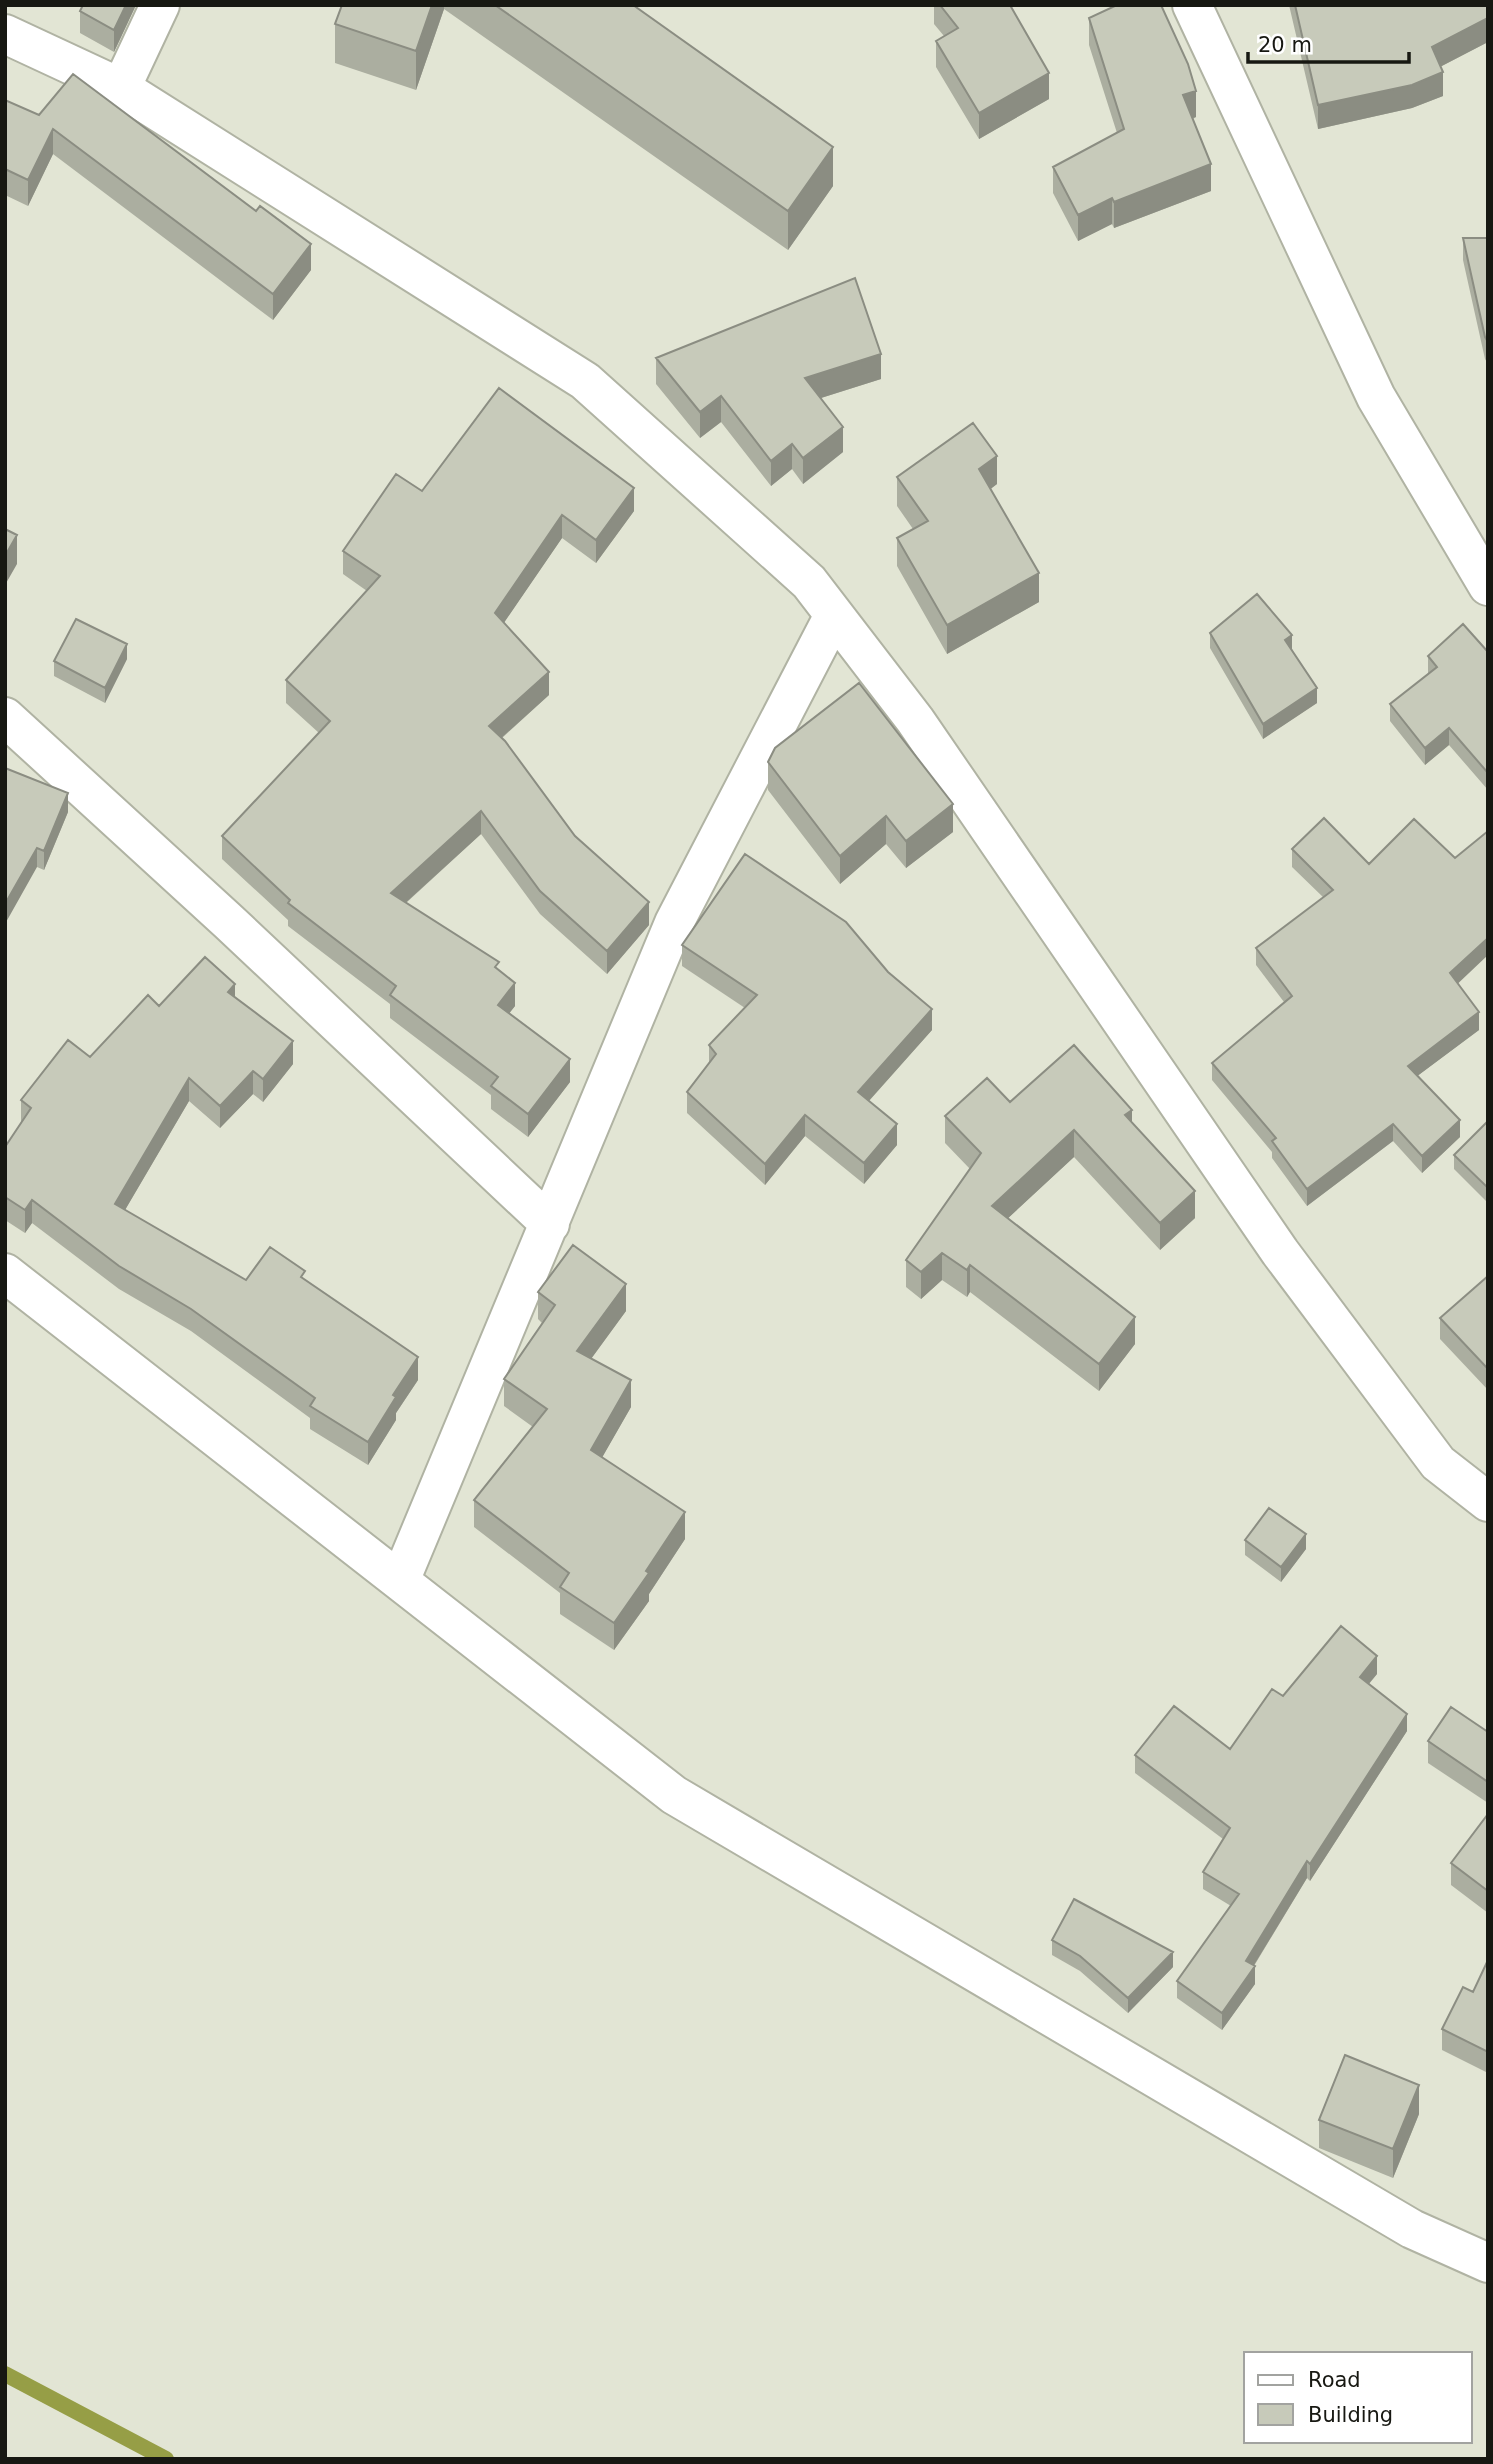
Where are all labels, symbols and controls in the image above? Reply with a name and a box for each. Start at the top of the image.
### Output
scale bar [1248,21,1409,65]
text: 20 m [1258,33,1312,57]
legend [1244,2352,1472,2443]
text: Road [1308,2368,1361,2392]
text: Building [1308,2403,1393,2427]

